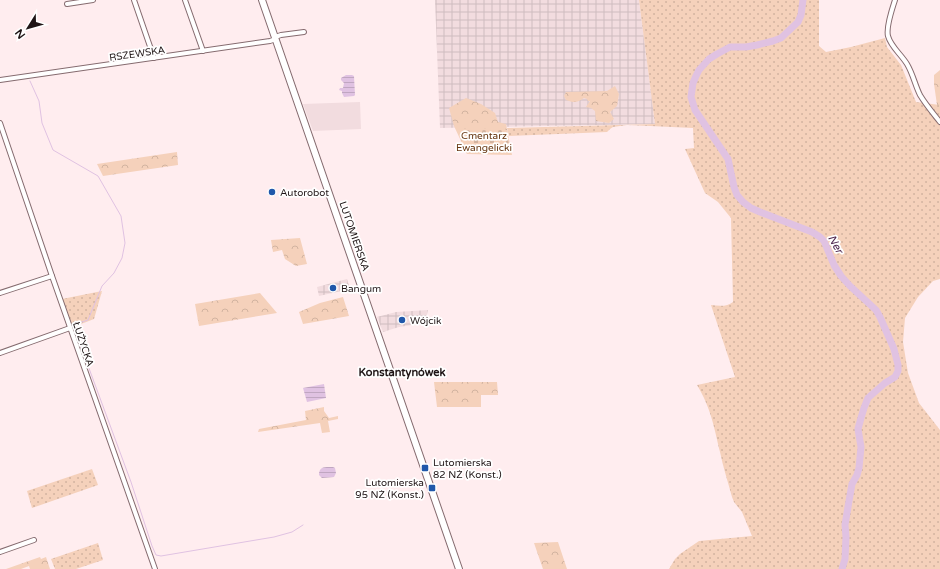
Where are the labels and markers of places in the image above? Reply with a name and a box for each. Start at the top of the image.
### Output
marker: Autorobot [267,187,277,197]
place label: Autorobot [280,187,329,199]
marker: Bangum [328,283,338,293]
place label: Bangum [341,283,381,295]
marker: Wójcik [397,315,407,325]
place label: Wójcik [410,315,442,327]
place label: Lutomierska 82 NŻ (Konst.) [433,457,502,481]
marker: Lutomierska 82 NŻ (Konst.) [420,463,430,473]
place label: Lutomierska 95 NŻ (Konst.) [355,477,424,501]
marker: Lutomierska 95 NŻ (Konst.) [427,483,437,493]

